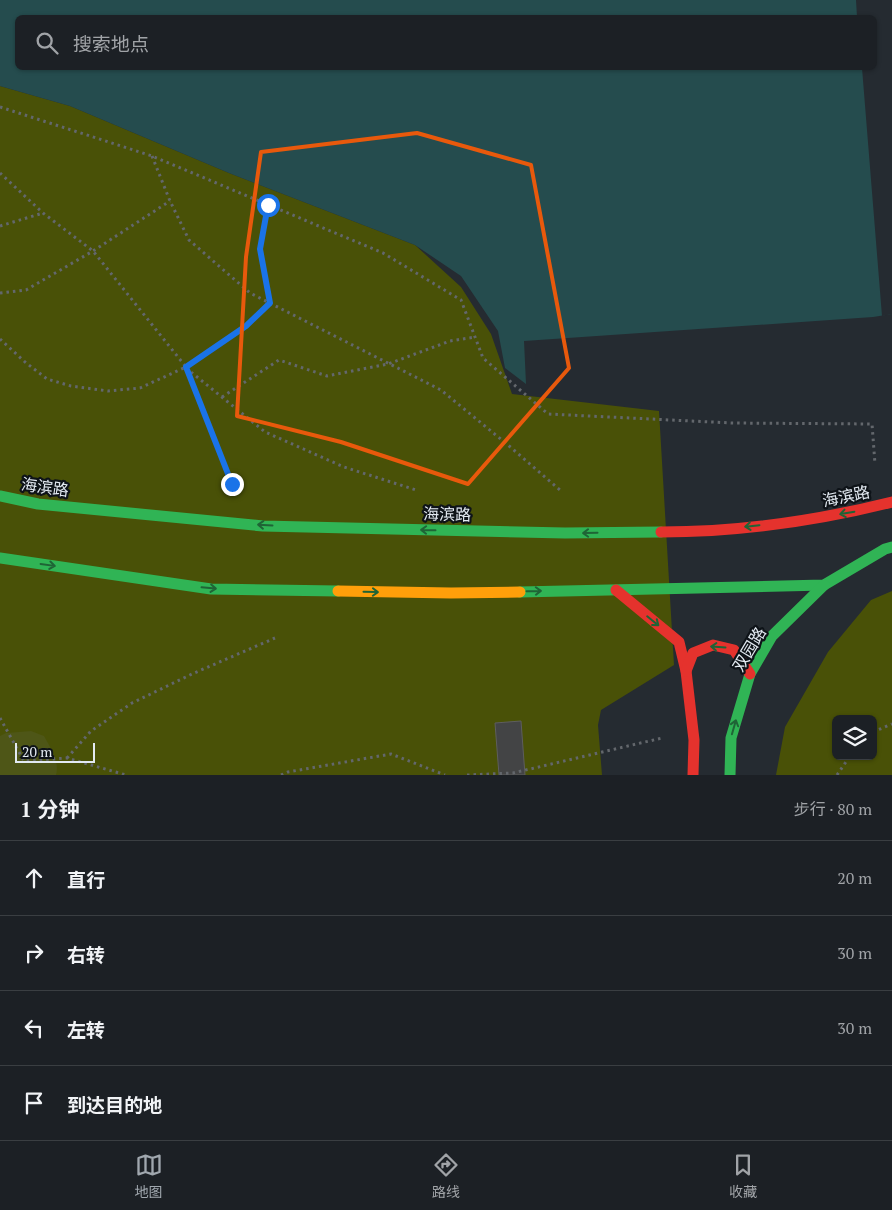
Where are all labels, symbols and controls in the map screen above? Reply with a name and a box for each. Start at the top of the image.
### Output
search box [15,15,877,70]
icon: search [33,29,61,57]
text: 搜索地点 [73,31,149,56]
route start [257,194,280,217]
street label: 海滨路 [20,473,70,501]
route end [221,473,244,496]
street label: 海滨路 [820,480,872,512]
street label: 海滨路 [423,503,471,525]
one-way arrow [839,509,855,519]
one-way arrow [257,521,273,530]
one-way arrow [745,521,761,531]
one-way arrow [420,525,436,535]
one-way arrow [582,528,598,538]
one-way arrow [40,561,56,571]
one-way arrow [201,584,217,593]
one-way arrow [526,586,542,596]
one-way arrow [363,587,379,596]
one-way arrow [646,615,659,626]
street label: 双园路 [727,623,771,675]
one-way arrow [710,643,726,652]
map controls [832,715,877,760]
button: layers [832,715,877,760]
one-way arrow [730,719,740,735]
scale bar [15,740,95,763]
text: 20 m [22,742,52,761]
text: 1 分钟 [20,795,80,823]
text: 步行 · 80 m [794,798,872,820]
icon: ahead [20,864,48,892]
text: 直行 [67,867,105,892]
text: 20 m [837,867,872,889]
icon: right [20,939,48,967]
text: 右转 [67,942,105,967]
text: 30 m [837,942,872,964]
icon: left [20,1014,48,1042]
text: 左转 [67,1017,105,1042]
text: 30 m [837,1017,872,1039]
icon: arrive [20,1089,48,1117]
text: 到达目的地 [67,1092,162,1117]
tab: 地图 [135,1151,163,1201]
tab: 路线 [432,1151,460,1201]
tab: 收藏 [729,1151,757,1201]

